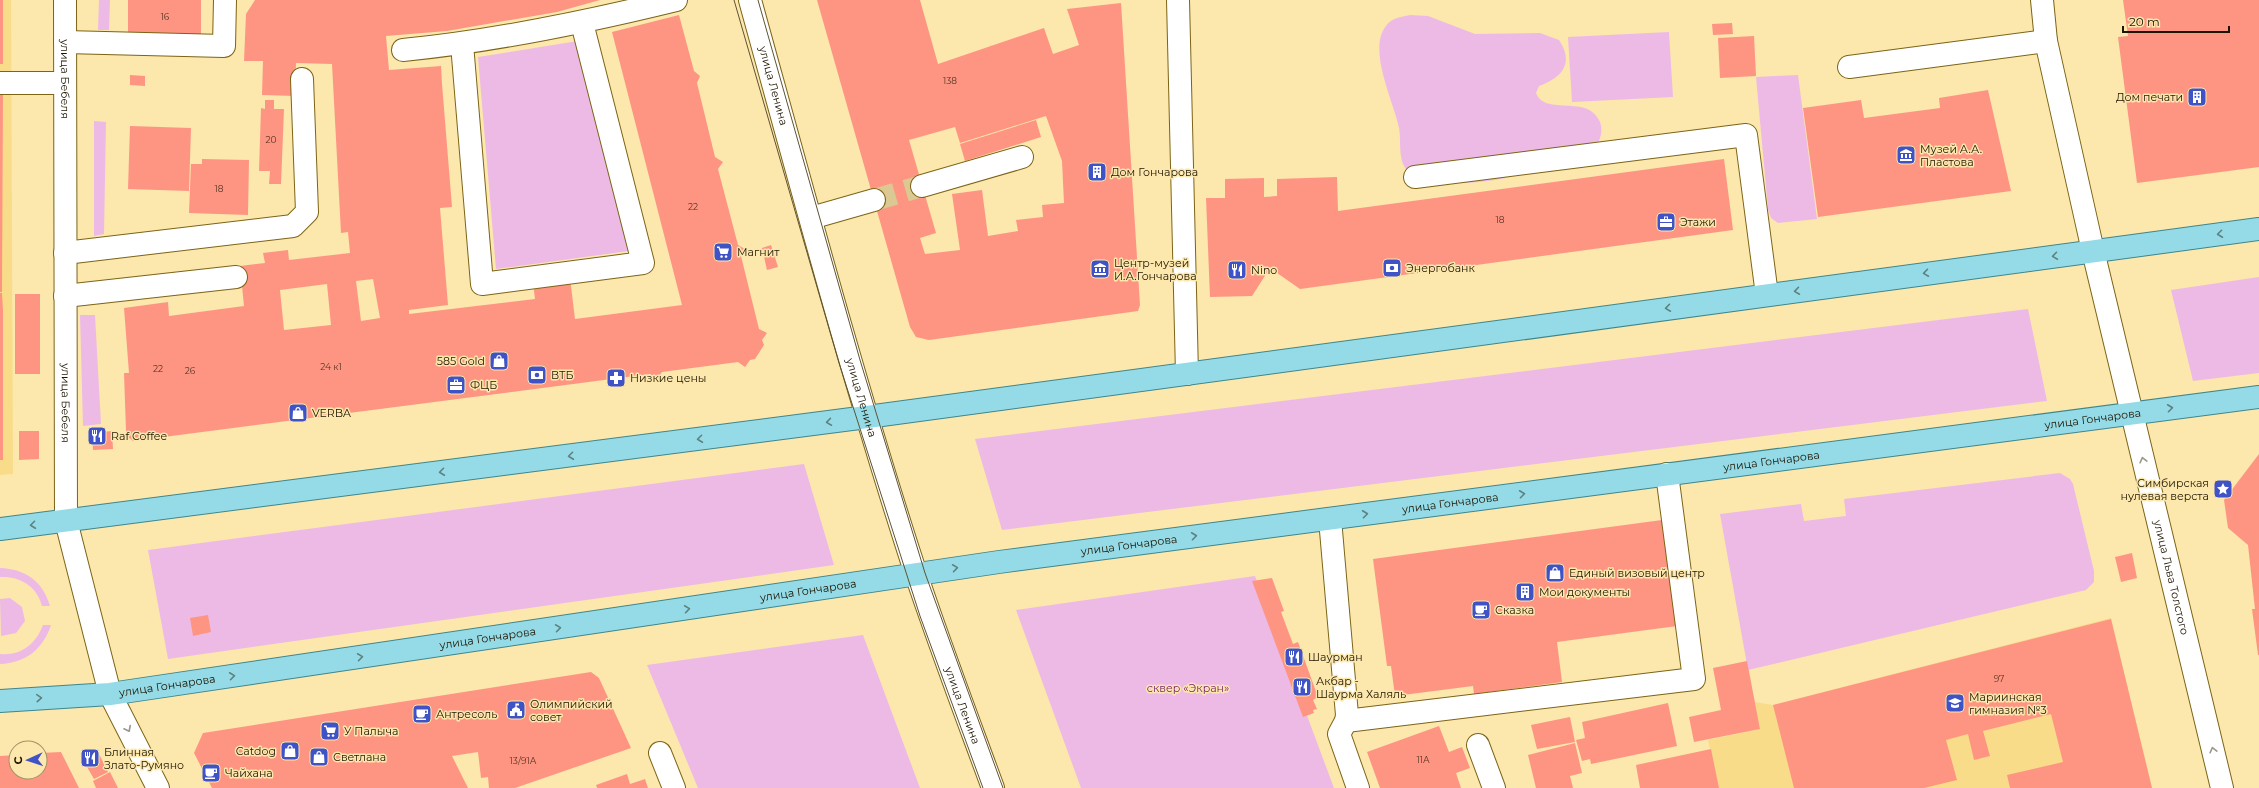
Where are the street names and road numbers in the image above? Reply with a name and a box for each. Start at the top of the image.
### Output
street label: улица Бебеля [58,38,72,119]
street label: улица Ленина [756,44,791,127]
street label: улица Ленина [843,356,880,439]
street label: улица Бебеля [59,362,73,443]
street label: улица Гончарова [2043,406,2142,432]
street label: улица Гончарова [1721,448,1821,474]
street label: улица Гончарова [1400,490,1499,516]
street label: улица Льва Толстого [2151,517,2192,636]
street label: улица Гончарова [1079,532,1178,558]
street label: улица Гончарова [758,576,857,605]
street label: улица Гончарова [437,624,537,652]
street label: улица Ленина [942,664,983,746]
street label: улица Гончарова [117,671,216,700]

